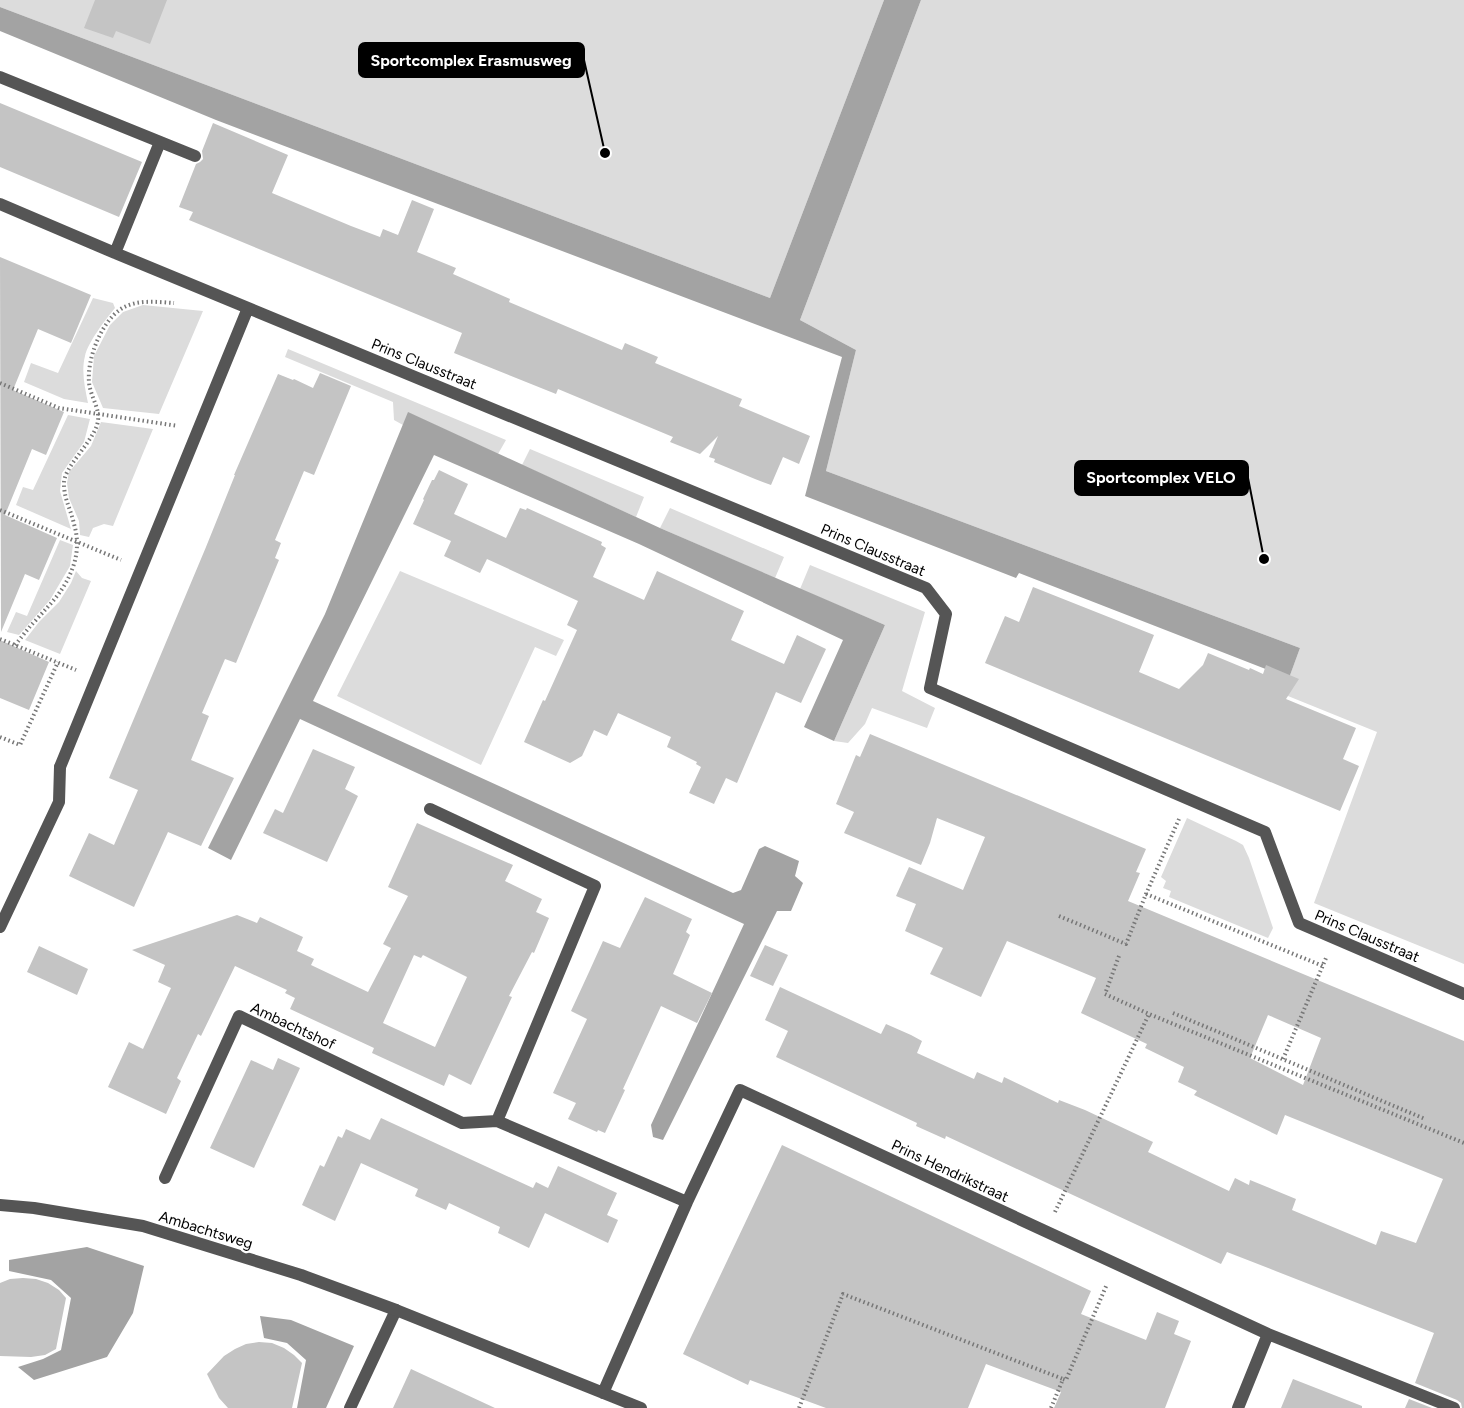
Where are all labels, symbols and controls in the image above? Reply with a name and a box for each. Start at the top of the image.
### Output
callout: Sportcomplex Erasmusweg [359,43,584,77]
text: Sportcomplex Erasmusweg [370,51,572,70]
street label: Prins Clausstraat [369,335,480,393]
callout: Sportcomplex VELO [1075,461,1248,495]
text: Sportcomplex VELO [1086,468,1236,487]
street label: Prins Clausstraat [818,520,928,580]
street label: Prins Clausstraat [1312,906,1422,966]
street label: Ambachtshof [248,999,339,1054]
street label: Prins Hendrikstraat [888,1136,1012,1206]
street label: Ambachtsweg [157,1207,255,1253]

